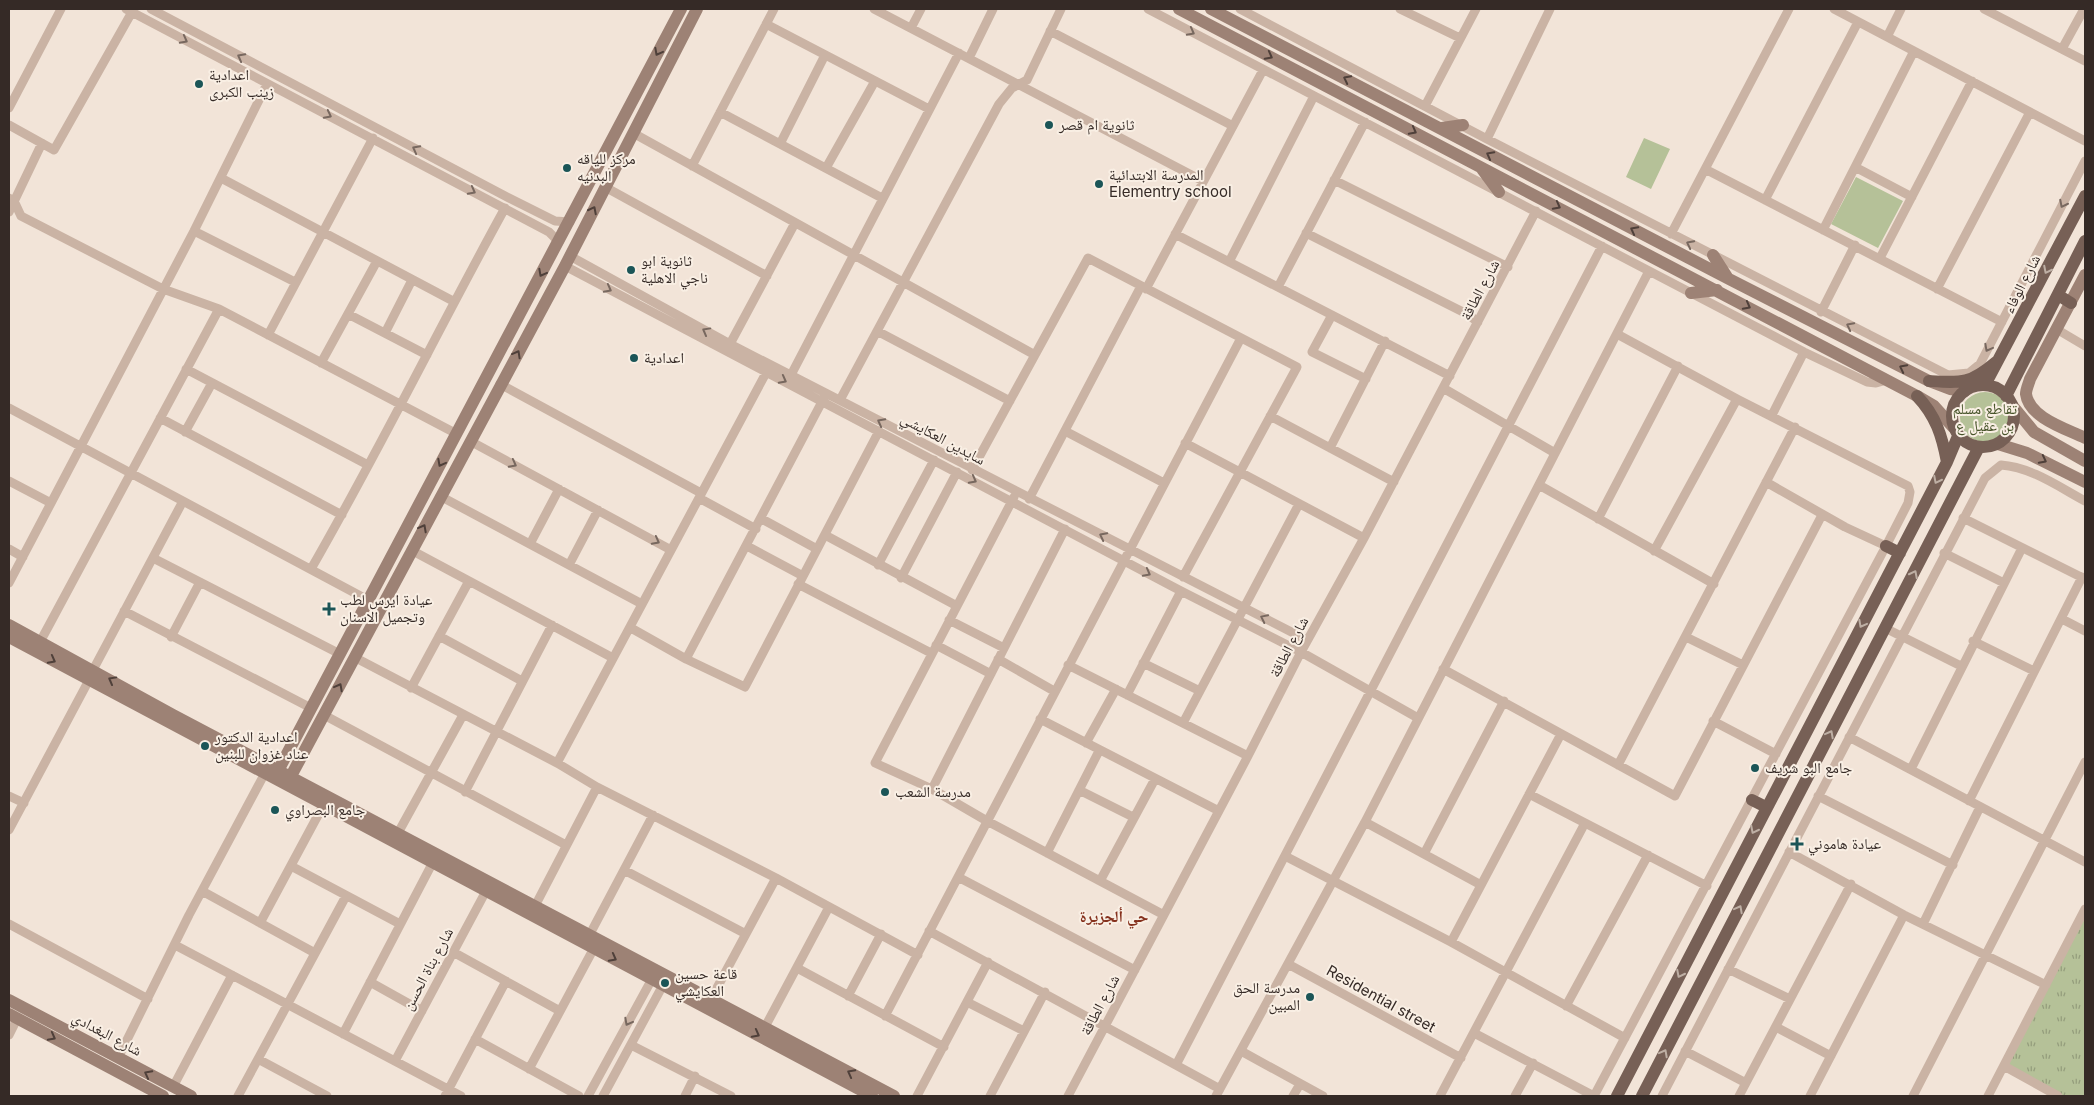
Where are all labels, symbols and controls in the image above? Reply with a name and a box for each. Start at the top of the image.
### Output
one-way arrow [1186,25,1195,35]
one-way arrow [179,34,188,44]
one-way arrow [654,47,664,56]
one-way arrow [1264,50,1273,60]
one-way arrow [238,53,247,63]
place label: اعدادية زينب الكبرى [209,65,274,102]
one-way arrow [1343,75,1352,85]
marker: اعدادية زينب الكبرى [193,78,205,90]
one-way arrow [323,109,332,119]
place label: ثانوية ام قصر [1058,115,1134,135]
marker: ثانوية ام قصر [1043,119,1055,131]
one-way arrow [1408,125,1417,135]
one-way arrow [412,145,421,155]
place label: مركز للياقه البدنيه [577,149,636,185]
one-way arrow [1487,151,1496,161]
marker: مركز للياقه البدنيه [561,162,573,174]
place label: المدرسة الابتدائية Elementry school [1109,165,1232,201]
marker: المدرسة الابتدائية Elementry school [1093,178,1105,190]
one-way arrow [467,185,476,195]
one-way arrow [2059,199,2069,208]
one-way arrow [1552,200,1561,210]
one-way arrow [587,206,597,215]
one-way arrow [1631,226,1640,236]
one-way arrow [1686,240,1695,250]
place label: ثانوية ابو ناجي الاهلية [641,251,708,290]
street label: شارع الوفاء [1999,251,2045,317]
street label: شارع الطاقة [1456,256,1504,324]
marker: ثانوية ابو ناجي الاهلية [625,264,637,276]
one-way arrow [2043,265,2053,274]
one-way arrow [538,268,548,277]
one-way arrow [603,283,612,293]
one-way arrow [1742,300,1751,310]
one-way arrow [1846,322,1855,332]
one-way arrow [702,327,711,337]
one-way arrow [1984,343,1994,352]
place label: اعدادية [644,348,684,367]
one-way arrow [511,350,521,359]
marker: اعدادية [628,352,640,364]
one-way arrow [1900,364,1909,374]
one-way arrow [778,374,787,384]
park label: تقاطع مسلم بن عقيل ع [1953,399,2018,436]
street label: سايدين العكايشي [896,408,989,471]
one-way arrow [878,418,887,428]
one-way arrow [2037,454,2046,464]
one-way arrow [437,458,447,467]
one-way arrow [507,458,516,468]
one-way arrow [968,474,977,484]
one-way arrow [1933,475,1943,484]
one-way arrow [417,524,427,533]
one-way arrow [1100,532,1109,542]
one-way arrow [650,535,659,545]
one-way arrow [1142,567,1151,577]
one-way arrow [1907,570,1917,579]
place label: عيادة ايرس لطب وتجميل الاسنان [340,590,433,627]
marker: عيادة ايرس لطب وتجميل الاسنان [322,602,336,616]
street label: شارع الطاقة [1265,613,1313,681]
one-way arrow [1260,615,1269,625]
one-way arrow [1858,619,1868,628]
one-way arrow [47,654,56,664]
one-way arrow [108,677,117,687]
one-way arrow [333,683,343,692]
place label: اعدادية الدكتور عناد غزوان للبنين [214,727,309,764]
one-way arrow [1824,730,1834,739]
marker: اعدادية الدكتور عناد غزوان للبنين [199,740,211,752]
place label: جامع البو شريف [1765,758,1853,778]
marker: جامع البو شريف [1749,762,1761,774]
place label: مدرسة الشعب [895,782,971,801]
marker: مدرسة الشعب [879,786,891,798]
place label: جامع البصراوي [285,800,366,822]
marker: جامع البصراوي [269,804,281,816]
one-way arrow [1750,825,1760,834]
place label: عيادة هاموني [1808,834,1881,856]
marker: عيادة هاموني [1790,837,1804,851]
one-way arrow [1733,905,1743,914]
district label: حي ألجزيرة [1080,906,1148,929]
street label: شارع بناة الحسن [398,924,458,1014]
one-way arrow [607,952,616,962]
street label: Residential street [1323,961,1439,1036]
place label: قاعة حسين العكايشي [675,964,737,1003]
one-way arrow [1676,969,1686,978]
street label: شارع الطاقة [1076,971,1124,1039]
marker: قاعة حسين العكايشي [659,977,671,989]
place label: مدرسة الحق المبين [1233,978,1300,1015]
marker: مدرسة الحق المبين [1304,991,1316,1003]
street label: شارع البغدادي [68,1007,145,1062]
one-way arrow [625,1016,635,1025]
one-way arrow [751,1028,760,1038]
one-way arrow [47,1031,56,1041]
one-way arrow [1658,1049,1668,1058]
one-way arrow [144,1070,153,1080]
one-way arrow [848,1070,857,1080]

